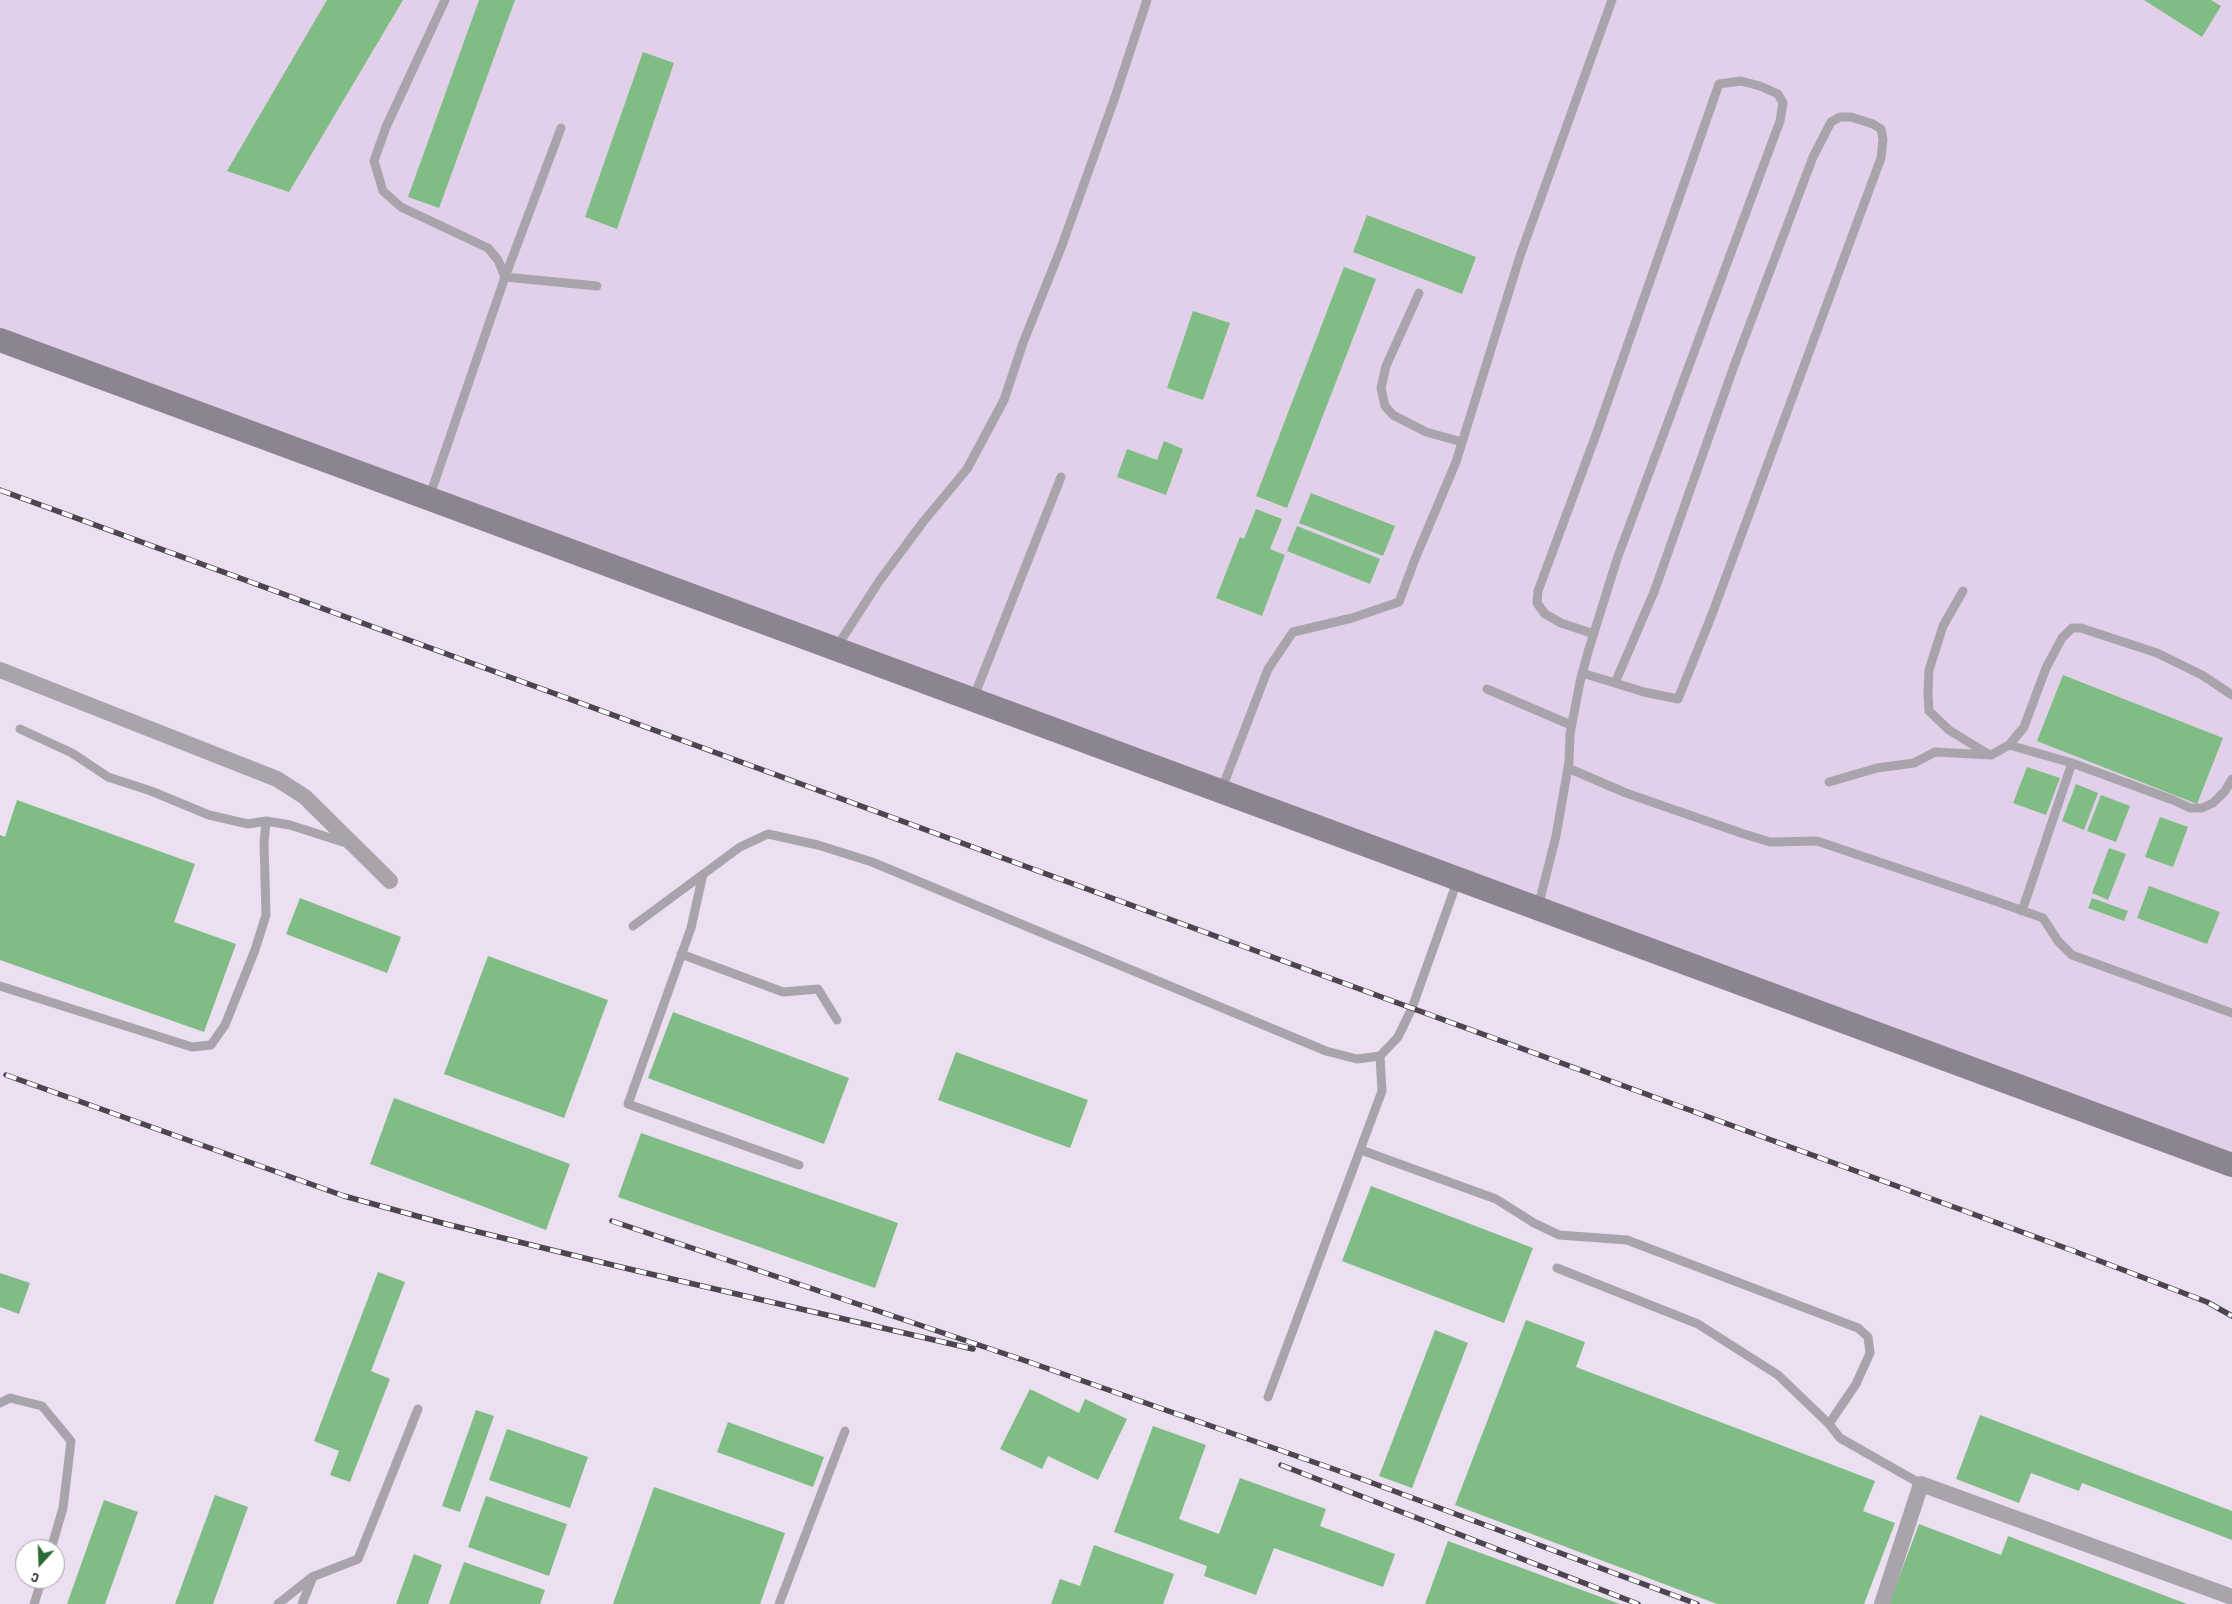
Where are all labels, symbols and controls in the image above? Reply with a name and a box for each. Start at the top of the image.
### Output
north arrow [15,1539,65,1589]
text: С [29,1568,41,1587]

